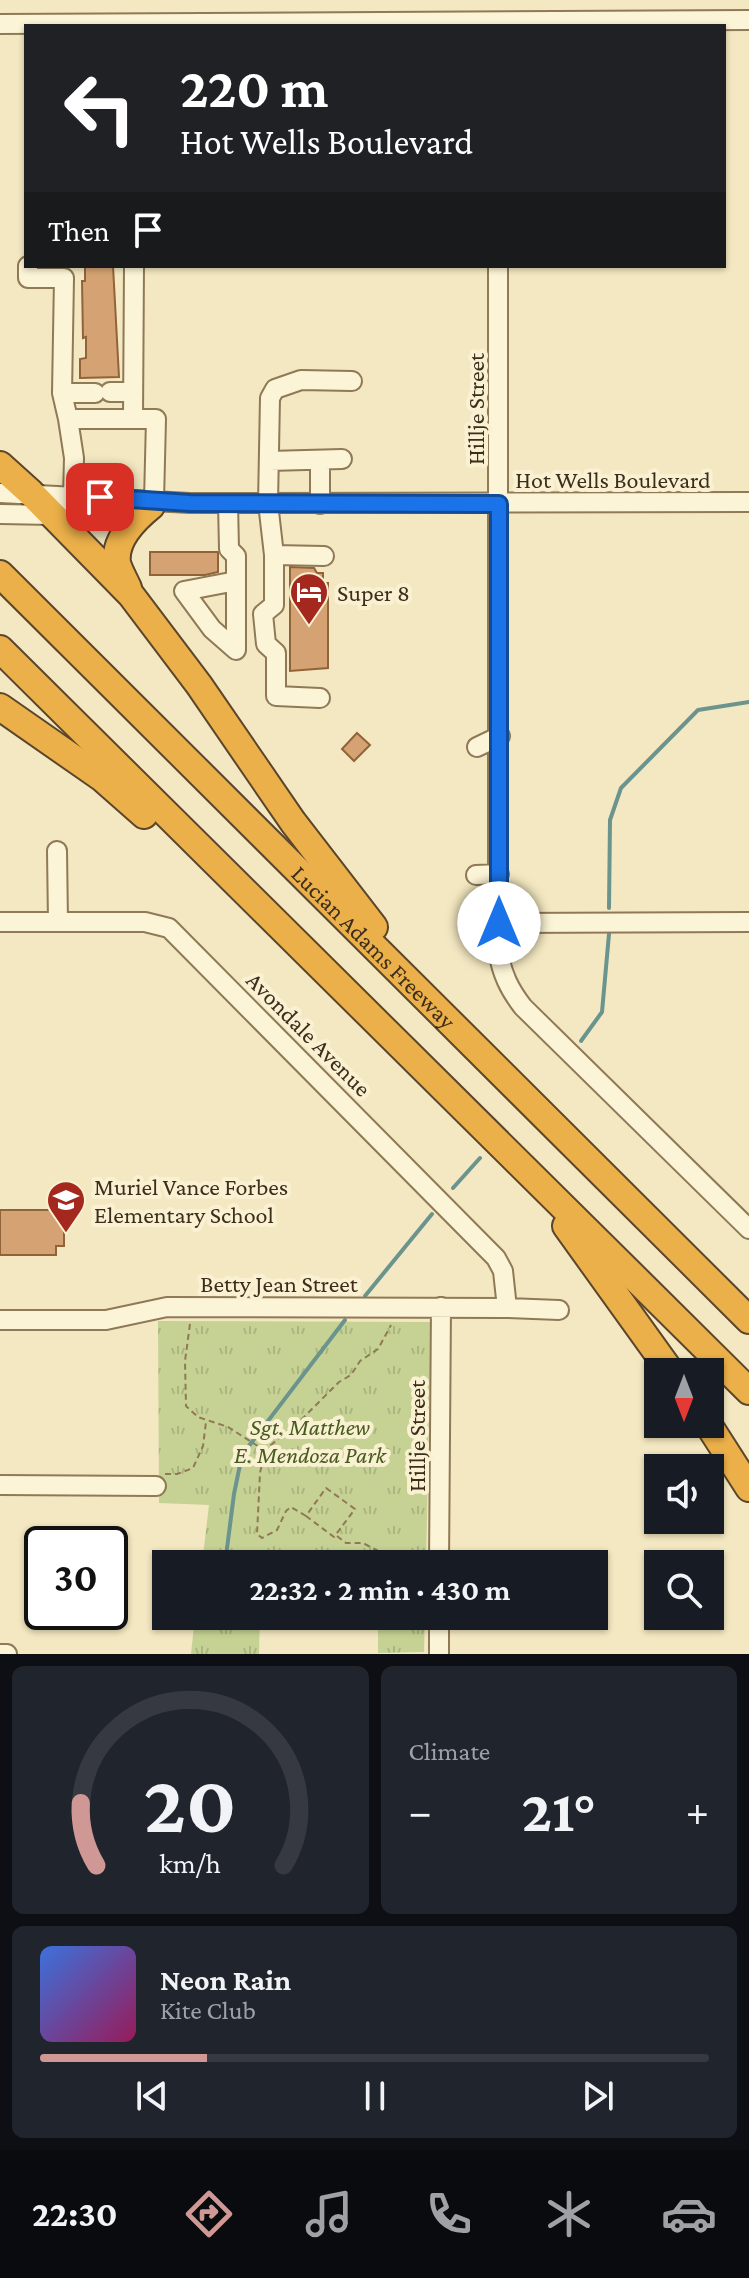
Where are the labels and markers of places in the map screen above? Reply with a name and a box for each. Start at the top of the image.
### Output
pin [66,463,134,531]
hotel icon: Super 8 [288,571,330,626]
place label: Super 8 [337,579,410,606]
place label: Muriel Vance Forbes Elementary School [94,1173,288,1228]
school or university icon: Muriel Vance Forbes Elementary School [45,1179,87,1234]

